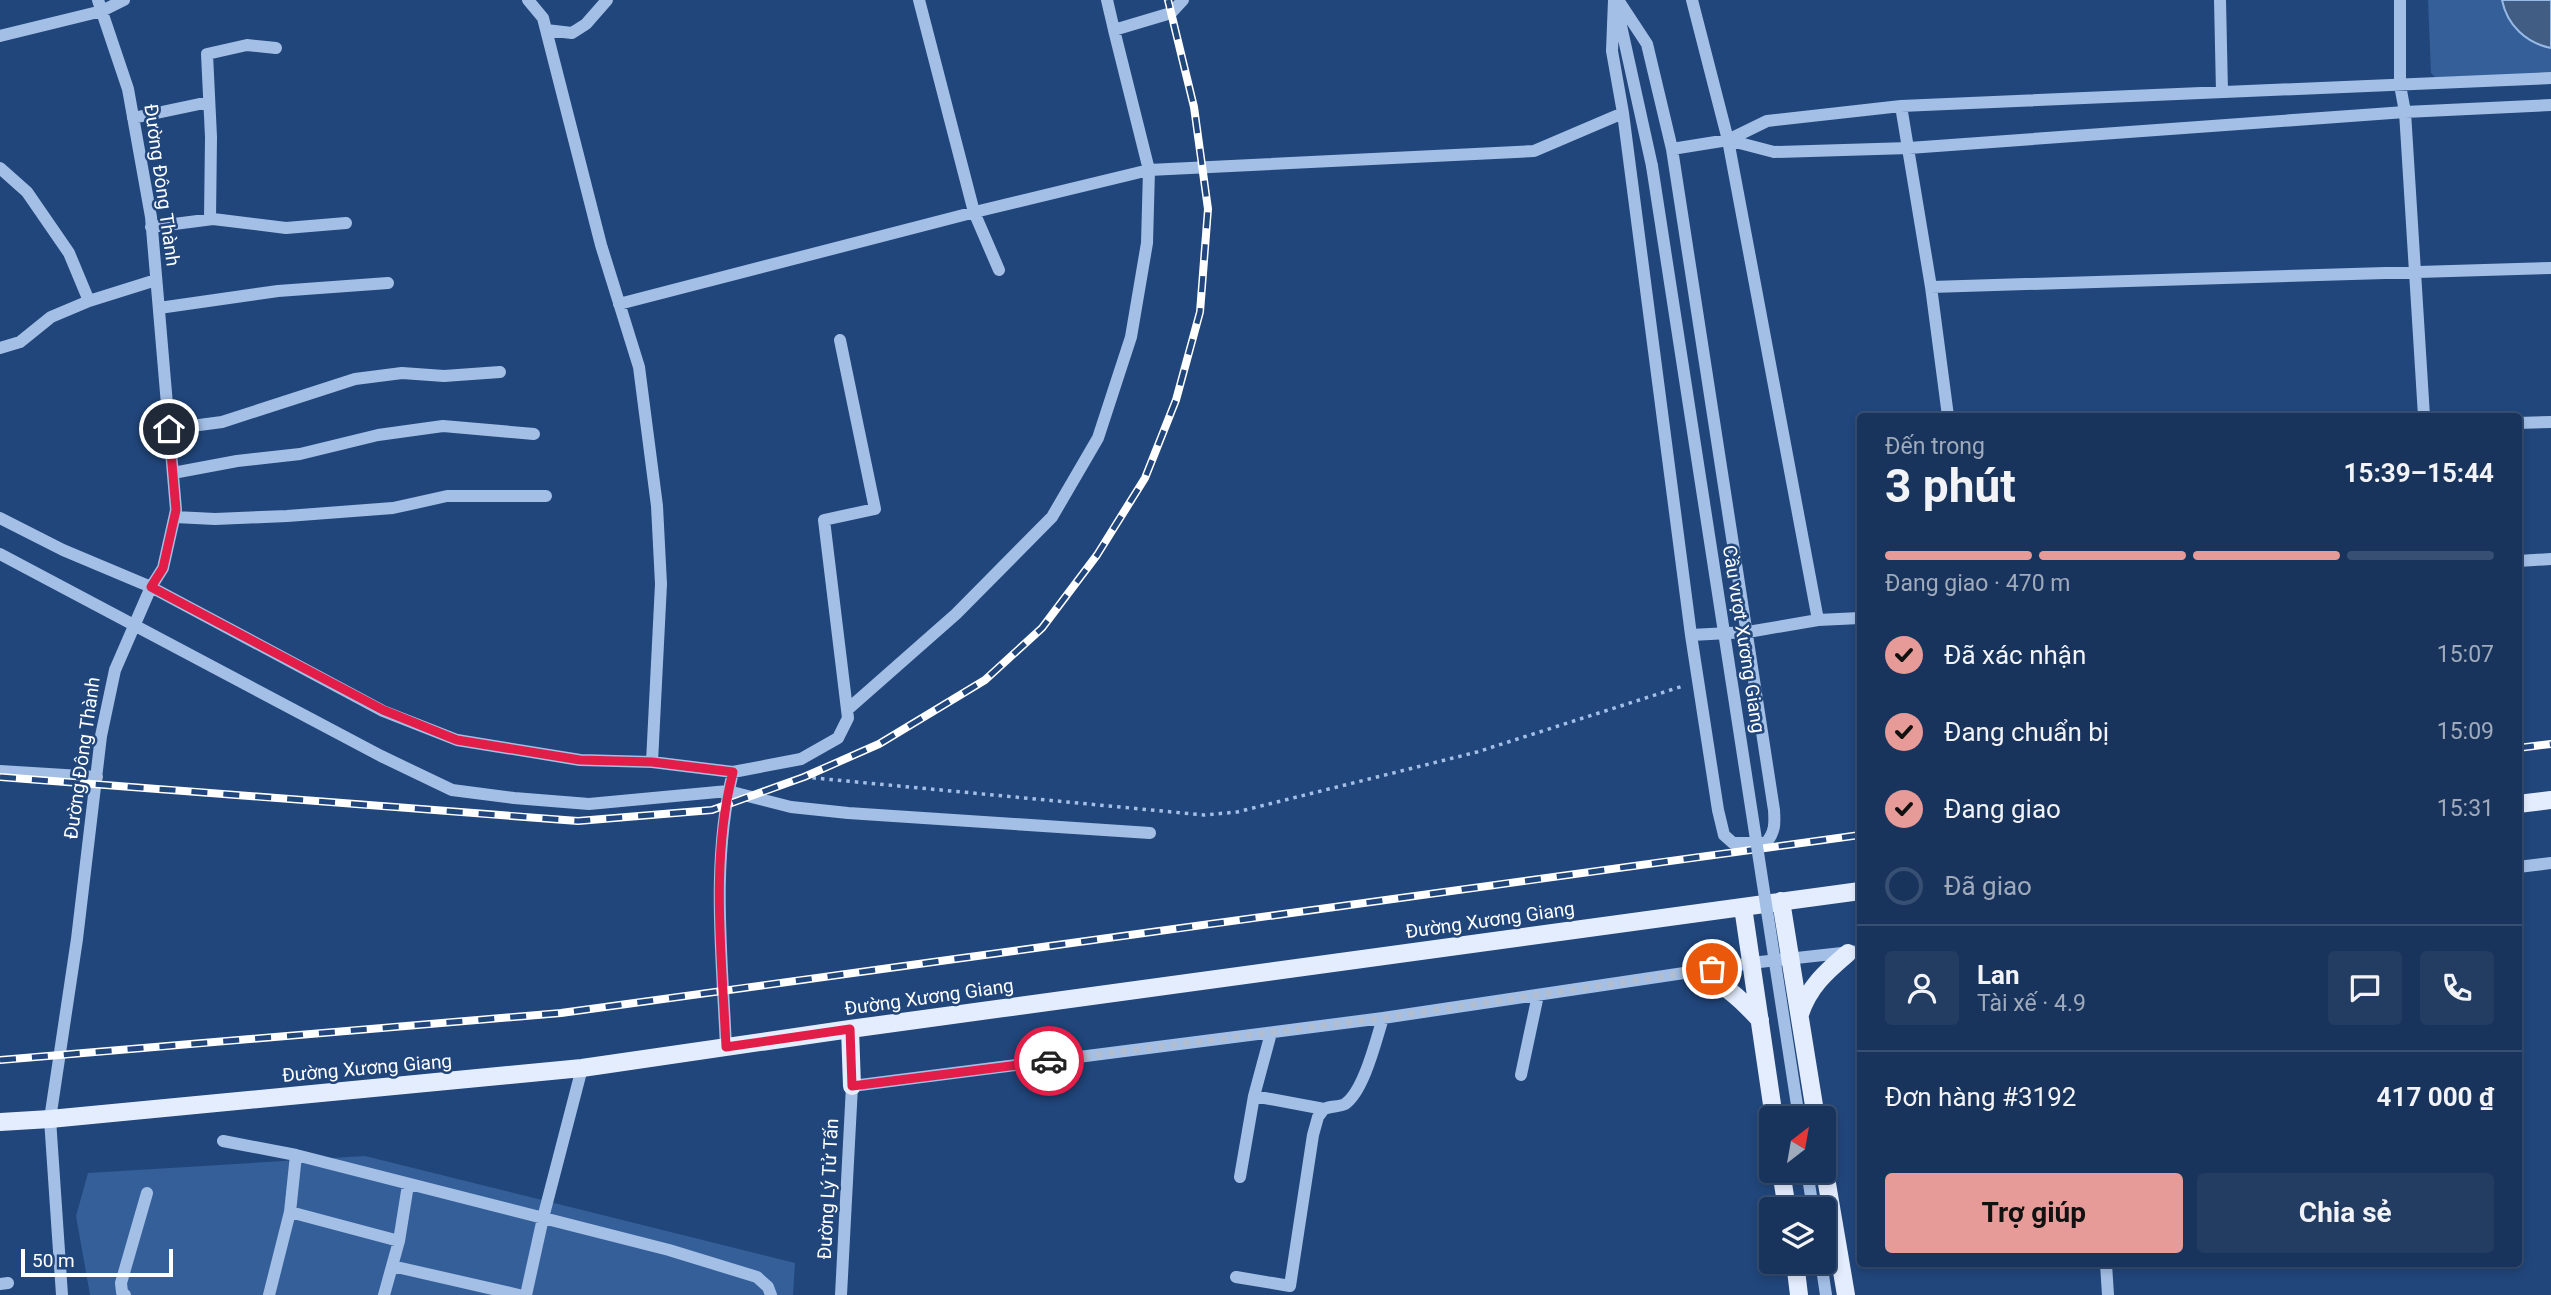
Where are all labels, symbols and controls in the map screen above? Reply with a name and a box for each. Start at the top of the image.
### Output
street label: Đường Đông Thành [139,102,185,268]
pin [139,399,199,459]
icon: home [150,410,188,448]
text: Đến trong [1885,433,1985,460]
text: 15:39–15:44 [2344,458,2494,488]
text: 3 phút [1885,459,2016,513]
street label: Cầu vượt Xương Giang [1718,543,1770,735]
text: Đang giao · 470 m [1885,570,2070,597]
icon: check [1885,636,1923,674]
text: Đã xác nhận [1944,640,2086,670]
text: 15:07 [2437,641,2494,668]
street label: Đường Đông Thành [59,675,105,841]
icon: check [1885,713,1923,751]
text: Đang chuẩn bị [1944,717,2109,747]
text: 15:09 [2437,718,2494,745]
icon: check [1885,790,1923,828]
text: Đang giao [1944,794,2061,824]
text: 15:31 [2437,795,2494,822]
text: Đã giao [1944,871,2032,901]
street label: Đường Xương Giang [1404,897,1576,943]
pin [1682,939,1742,999]
icon: bag [1693,950,1731,988]
button: person [1885,951,1959,1025]
button: chat [2328,951,2402,1025]
button: phone [2420,951,2494,1025]
text: Lan [1977,960,2020,990]
street label: Đường Xương Giang [843,974,1015,1020]
text: Tài xế · 4.9 [1977,990,2086,1017]
courier [1014,1026,1084,1096]
icon: car [1030,1042,1068,1080]
street label: Đường Xương Giang [281,1049,453,1087]
text: Đơn hàng #3192 [1885,1082,2076,1112]
text: 417 000 ₫ [2377,1082,2494,1112]
north arrow [1759,1106,1836,1183]
map controls [1759,1106,1836,1274]
street label: Đường Lý Tử Tấn [813,1118,843,1260]
button: Trợ giúp [1885,1173,2183,1253]
button: Chia sẻ [2197,1173,2494,1253]
button: layers [1759,1197,1836,1274]
scale bar [21,1246,173,1278]
text: 50 m [32,1249,75,1272]

